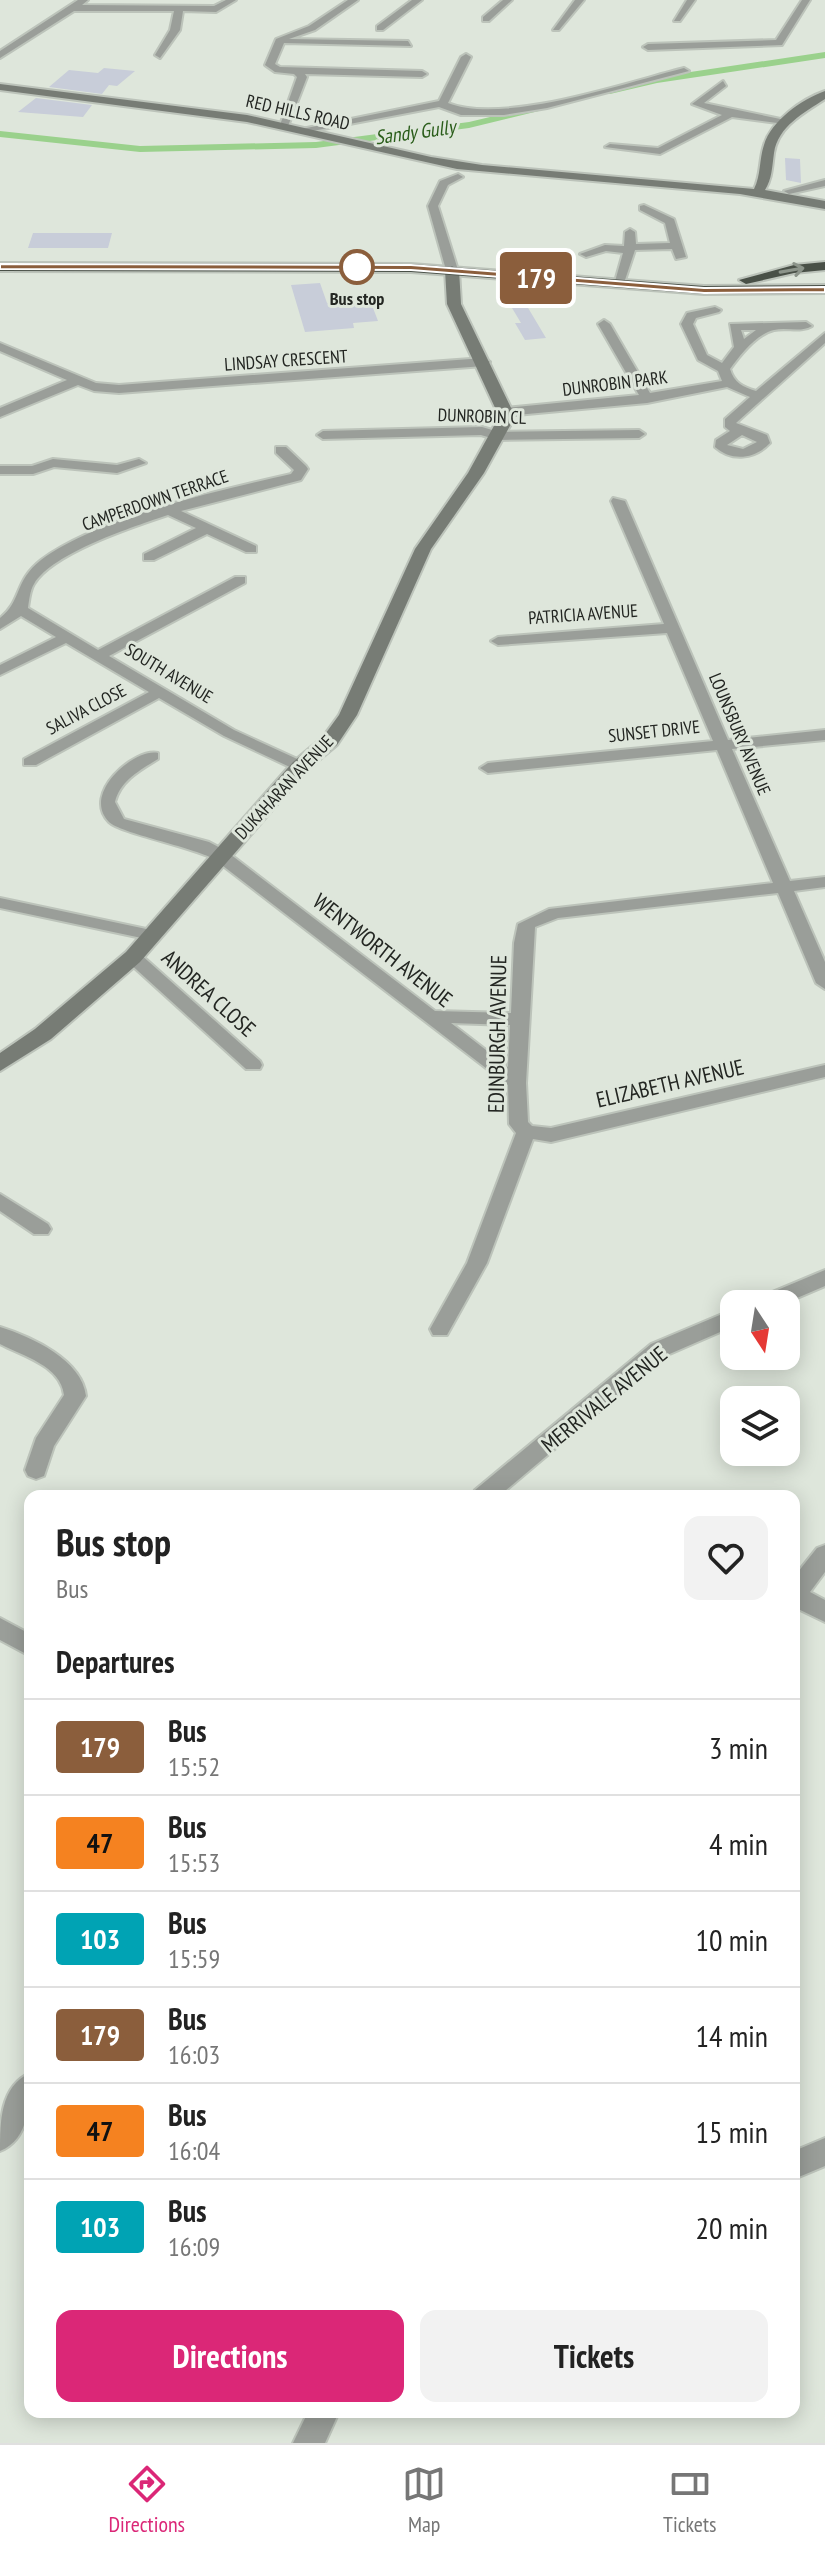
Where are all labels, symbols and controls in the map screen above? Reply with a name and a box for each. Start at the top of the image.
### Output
street label: RED HILLS ROAD [244,89,352,135]
water label: Sandy Gully [373,113,459,150]
marker: Bus stop [340,250,374,284]
line badge: 179 [490,252,582,304]
text: 179 [516,259,556,296]
one-way arrow [778,262,804,277]
place label: Bus stop [330,287,384,310]
street label: LINDSAY CRESCENT [224,344,348,376]
street label: DUNROBIN PARK [561,365,669,401]
street label: DUNROBIN CL [437,403,527,429]
street label: CAMPERDOWN TERRACE [79,464,231,536]
street label: PATRICIA AVENUE [527,599,639,629]
street label: SOUTH AVENUE [121,638,217,708]
street label: LOUNSBURY AVENUE [704,669,776,799]
street label: SALIVA CLOSE [42,678,130,740]
street label: SUNSET DRIVE [607,715,701,747]
street label: DUKAHARAN AVENUE [230,730,338,844]
street label: WENTWORTH AVENUE [308,887,458,1013]
street label: ANDREA CLOSE [156,943,262,1043]
street label: EDINBURGH AVENUE [482,955,512,1113]
street label: ELIZABETH AVENUE [593,1052,747,1114]
north arrow [720,1290,800,1370]
map controls [720,1290,800,1466]
street label: MERRIVALE AVENUE [535,1340,673,1458]
button: layers [720,1386,800,1466]
button: heart [684,1516,768,1600]
text: Bus stop [56,1517,171,1566]
text: Bus [56,1572,88,1605]
text: Departures [56,1642,174,1681]
text: Bus [168,1711,207,1750]
text: 179 [80,1728,120,1765]
text: 3 min [709,1728,768,1767]
text: 15:52 [168,1750,220,1783]
text: Bus [168,1807,207,1846]
text: 47 [87,1824,113,1861]
text: 4 min [709,1824,768,1863]
text: 15:53 [168,1846,220,1879]
text: Bus [168,1903,207,1942]
text: 103 [80,1920,120,1957]
text: 10 min [695,1920,768,1959]
text: 15:59 [168,1942,220,1975]
text: Bus [168,1999,207,2038]
text: 179 [80,2016,120,2053]
text: 14 min [695,2016,768,2055]
text: 16:03 [168,2038,220,2071]
text: Bus [168,2095,207,2134]
text: 47 [87,2112,113,2149]
text: 15 min [695,2112,768,2151]
text: 16:04 [168,2134,220,2167]
text: Bus [168,2191,207,2230]
text: 103 [80,2208,120,2245]
text: 20 min [695,2208,768,2247]
text: 16:09 [168,2230,220,2263]
button: Directions [56,2310,404,2402]
button: Tickets [420,2310,768,2402]
tab: Directions [109,2462,185,2538]
tab: Map [402,2462,446,2538]
tab: Tickets [663,2462,716,2538]

